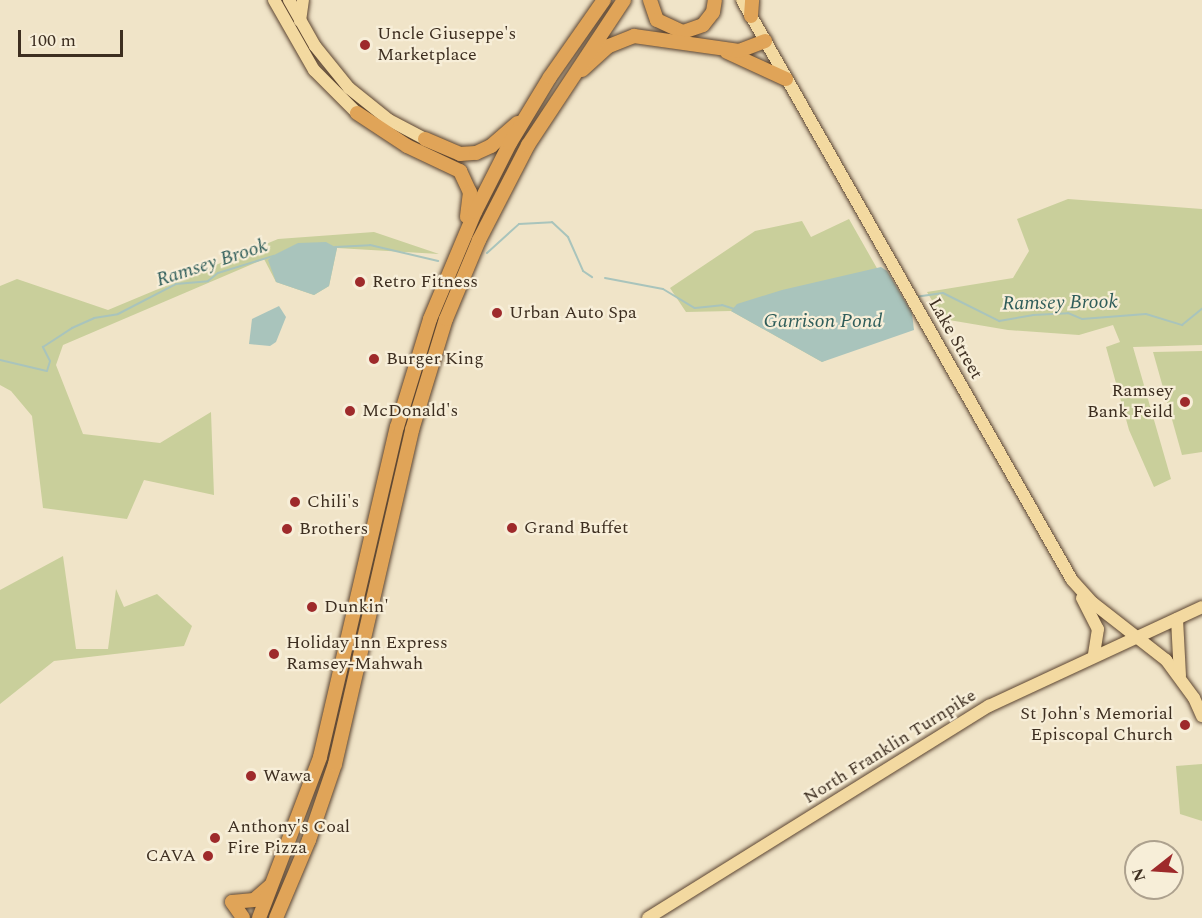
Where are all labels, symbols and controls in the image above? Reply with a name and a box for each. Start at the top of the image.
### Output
scale bar [21,18,126,56]
place label: Uncle Giuseppe's Marketplace [377,24,516,66]
text: 100 m [29,27,76,54]
marker: Uncle Giuseppe's Marketplace [358,38,372,52]
water label: Ramsey Brook [153,234,271,292]
place label: Retro Fitness [372,271,478,293]
marker: Retro Fitness [353,275,367,289]
water label: Ramsey Brook [1002,290,1118,316]
street label: Lake Street [923,295,987,383]
place label: Urban Auto Spa [509,302,637,324]
marker: Urban Auto Spa [490,306,504,320]
water label: Garrison Pond [763,309,883,333]
place label: Burger King [386,348,484,370]
marker: Burger King [367,352,381,366]
place label: Ramsey Bank Feild [1087,381,1173,424]
marker: Ramsey Bank Feild [1178,395,1192,409]
place label: McDonald's [362,400,458,422]
marker: McDonald's [343,404,357,418]
place label: Chili's [307,491,359,513]
marker: Chili's [288,495,302,509]
place label: Grand Buffet [524,517,628,539]
place label: Brothers [299,518,368,540]
marker: Grand Buffet [505,521,519,535]
marker: Brothers [280,522,294,536]
place label: Dunkin' [324,596,389,618]
marker: Dunkin' [305,600,319,614]
place label: Holiday Inn Express Ramsey-Mahwah [286,633,448,676]
marker: Holiday Inn Express Ramsey-Mahwah [267,647,281,661]
street label: North Franklin Turnpike [800,685,980,809]
place label: St John's Memorial Episcopal Church [1020,704,1173,746]
marker: St John's Memorial Episcopal Church [1178,718,1192,732]
place label: Wawa [263,765,311,787]
marker: Wawa [244,769,258,783]
place label: Anthony's Coal Fire Pizza [227,817,350,860]
marker: Anthony's Coal Fire Pizza [208,831,222,845]
north arrow [1124,840,1184,900]
place label: CAVA [146,845,196,867]
marker: CAVA [201,849,215,863]
text: N [1125,865,1152,884]

